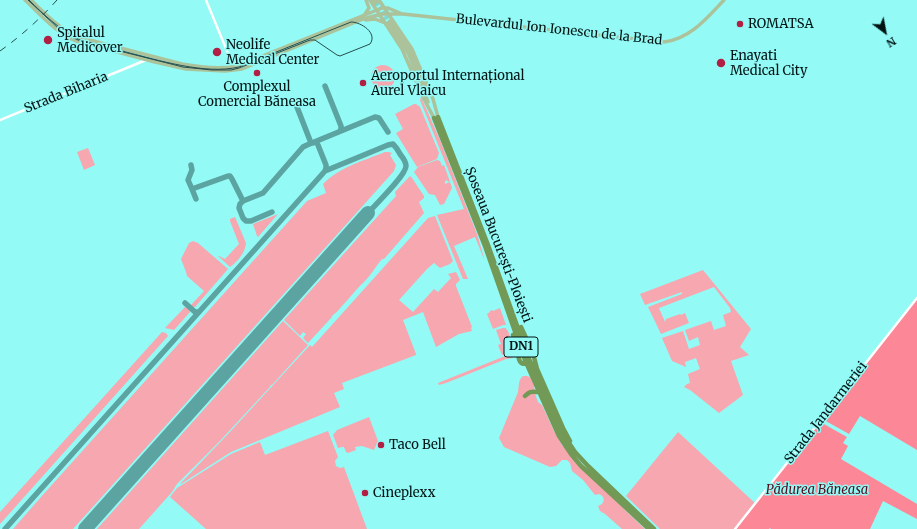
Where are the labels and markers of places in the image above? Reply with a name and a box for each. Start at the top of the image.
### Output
place label: ROMATSA [748,16,814,32]
marker: ROMATSA [735,19,745,29]
place label: Spitalul Medicover [57,25,123,56]
marker: Spitalul Medicover [42,34,54,46]
place label: Neolife Medical Center [226,37,319,68]
marker: Neolife Medical Center [211,46,223,58]
place label: Enayati Medical City [730,48,808,79]
marker: Enayati Medical City [715,57,727,69]
marker: Complexul Comercial Băneasa [252,68,262,78]
place label: Aeroportul Internațional Aurel Vlaicu [371,68,525,99]
marker: Aeroportul Internațional Aurel Vlaicu [358,78,368,88]
place label: Complexul Comercial Băneasa [198,79,316,110]
place label: Taco Bell [389,437,446,453]
marker: Taco Bell [376,440,386,450]
place label: Cineplexx [373,485,435,501]
marker: Cineplexx [360,488,370,498]

